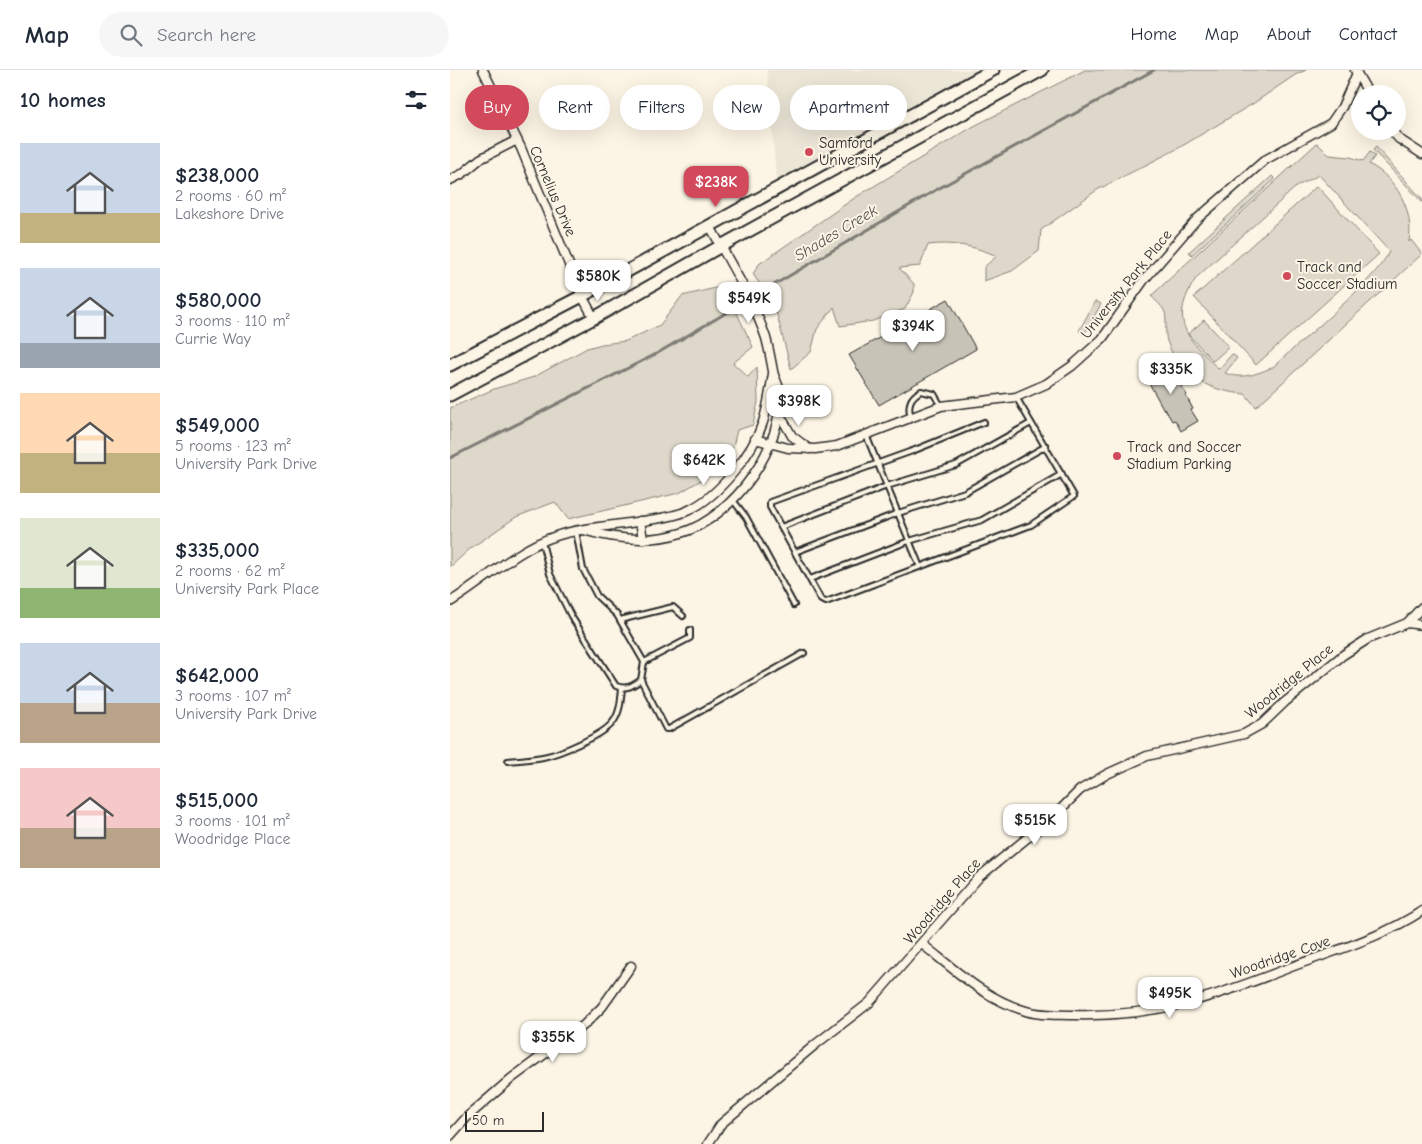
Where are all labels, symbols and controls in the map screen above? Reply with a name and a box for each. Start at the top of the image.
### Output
search box [99,12,449,57]
text: Map [25,21,69,49]
icon: search [117,21,145,49]
text: Search here [157,24,256,46]
text: Home [1130,24,1177,45]
text: Map [1205,24,1239,45]
text: About [1267,24,1311,45]
text: Contact [1339,24,1397,45]
chip: Buy [465,85,529,130]
chip: Rent [539,85,610,130]
chip: Filters [620,85,703,130]
chip: New [713,85,780,130]
chip: Apartment [790,85,907,130]
map controls [1351,85,1406,140]
button: locate [1351,85,1406,140]
icon: filters [402,86,430,114]
text: 10 homes [20,88,106,112]
place label: Samford University [819,134,881,169]
street label: Cornelius Drive [526,143,580,240]
marker: Samford University [803,146,815,158]
icon: home [60,163,120,223]
text: $238,000 [175,163,259,187]
pin: $238K [681,166,751,208]
text: $238K [695,173,737,191]
text: 2 rooms · 60 m² [175,187,286,205]
water label: Shades Creek [791,201,881,265]
text: Lakeshore Drive [175,205,284,223]
street label: University Park Place [1077,225,1176,342]
place label: Track and Soccer Stadium [1297,258,1397,293]
pin: $580K [563,260,633,302]
text: $580K [576,267,620,285]
marker: Track and Soccer Stadium [1281,270,1293,282]
pin: $549K [714,282,784,324]
icon: home [60,288,120,348]
text: $580,000 [175,288,262,312]
text: $549K [727,289,771,307]
pin: $394K [878,310,948,352]
text: 3 rooms · 110 m² [175,312,290,330]
text: $394K [892,317,934,335]
text: Currie Way [175,330,251,348]
pin: $335K [1136,352,1206,395]
text: $335K [1150,360,1192,378]
pin: $398K [764,384,834,427]
text: $398K [777,392,821,410]
icon: home [60,413,120,473]
text: $549,000 [175,413,260,437]
text: 5 rooms · 123 m² [175,437,291,455]
place label: Track and Soccer Stadium Parking [1127,438,1241,473]
pin: $642K [669,444,739,486]
marker: Track and Soccer Stadium Parking [1111,450,1123,462]
text: $642K [683,451,725,469]
text: University Park Drive [175,455,317,473]
icon: home [60,538,120,598]
text: $335,000 [175,538,260,562]
text: 2 rooms · 62 m² [175,562,285,580]
text: University Park Place [175,580,319,598]
street label: Woodridge Place [1241,640,1337,722]
icon: home [60,663,120,723]
text: $642,000 [175,663,259,687]
text: 3 rooms · 107 m² [175,687,291,705]
text: University Park Drive [175,705,317,723]
icon: home [60,788,120,848]
text: $515,000 [175,788,258,812]
pin: $515K [1000,804,1070,846]
text: $515K [1014,811,1056,829]
text: 3 rooms · 101 m² [175,812,290,830]
text: Woodridge Place [175,830,290,848]
street label: Woodridge Place [900,854,985,948]
street label: Woodridge Cove [1228,931,1333,983]
pin: $495K [1135,976,1205,1019]
text: $495K [1148,984,1192,1002]
pin: $355K [518,1020,588,1063]
text: $355K [531,1028,575,1046]
scale bar [465,1109,544,1132]
text: 50 m [472,1112,504,1129]

